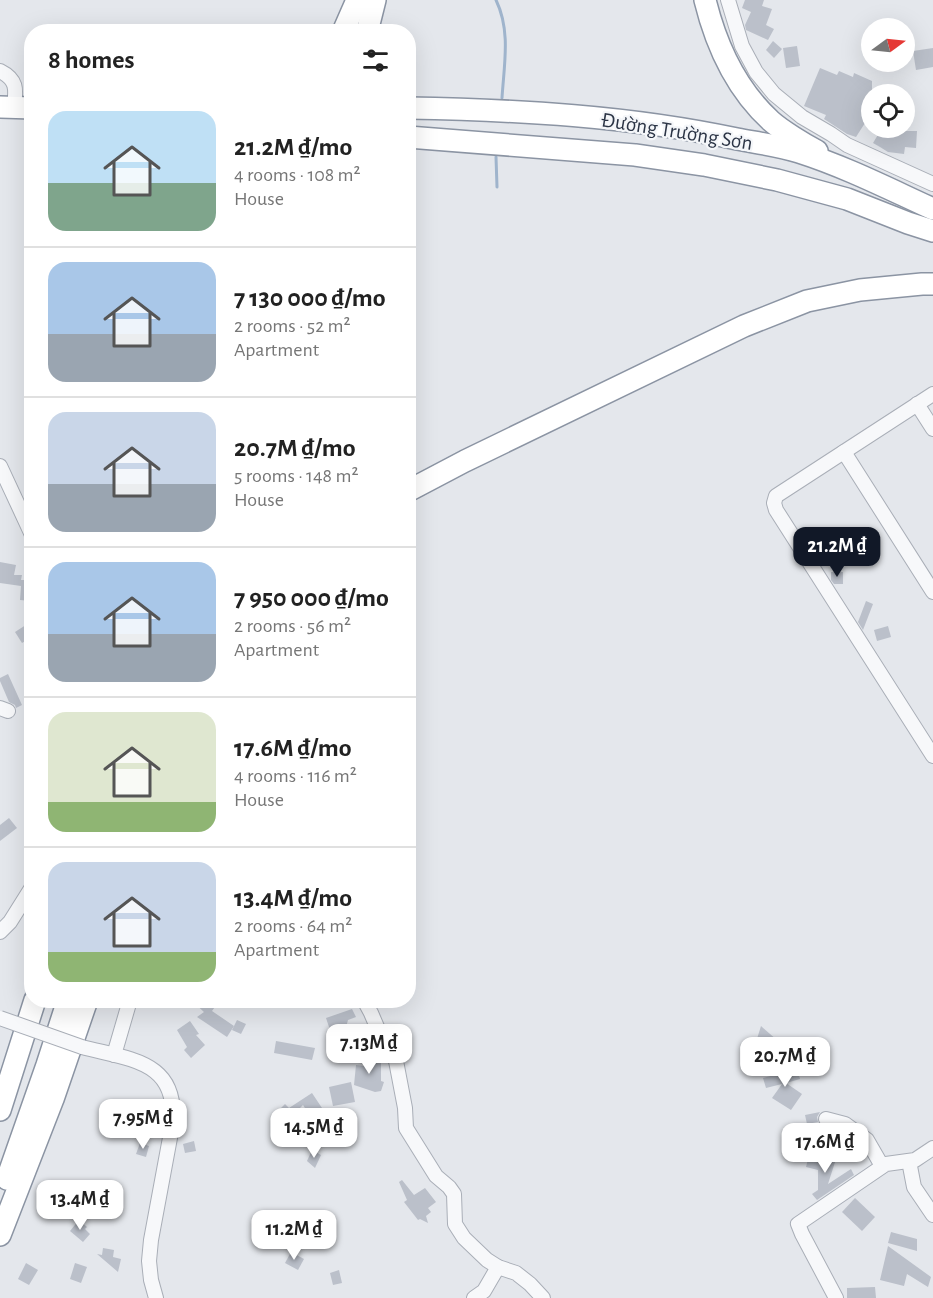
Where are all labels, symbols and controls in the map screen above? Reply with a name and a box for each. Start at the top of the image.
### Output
north arrow [861,18,915,72]
map controls [861,18,915,138]
icon: filters [359,44,392,77]
text: 8 homes [48,47,135,73]
button: locate [861,84,915,138]
street label: Đường Trường Sơn [600,109,754,154]
text: 21.2M ₫/mo [234,134,352,160]
icon: home [96,135,168,207]
text: 4 rooms · 108 m² [234,165,361,185]
text: House [234,189,284,209]
text: 7 130 000 ₫/mo [234,285,386,311]
icon: home [96,286,168,358]
text: 2 rooms · 52 m² [234,316,351,336]
text: Apartment [234,340,319,360]
text: 20.7M ₫/mo [234,435,356,461]
icon: home [96,436,168,508]
text: 5 rooms · 148 m² [234,466,358,486]
text: House [234,490,284,510]
pin: 21.2M ₫ [782,527,892,578]
text: 21.2M ₫ [807,536,867,556]
text: 7 950 000 ₫/mo [234,585,389,611]
icon: home [96,586,168,658]
text: 2 rooms · 56 m² [234,616,351,636]
text: Apartment [234,640,319,660]
text: 17.6M ₫/mo [234,735,352,761]
icon: home [96,736,168,808]
text: 4 rooms · 116 m² [234,766,357,786]
text: House [234,790,284,810]
text: 13.4M ₫/mo [234,885,352,911]
icon: home [96,886,168,958]
text: 2 rooms · 64 m² [234,916,352,936]
text: Apartment [234,940,319,960]
pin: 7.13M ₫ [314,1024,424,1075]
text: 7.13M ₫ [340,1033,398,1053]
pin: 20.7M ₫ [730,1037,840,1088]
text: 20.7M ₫ [754,1046,816,1066]
pin: 7.95M ₫ [88,1099,198,1150]
text: 7.95M ₫ [113,1108,173,1128]
pin: 14.5M ₫ [259,1108,369,1159]
text: 14.5M ₫ [284,1117,344,1137]
pin: 17.6M ₫ [770,1123,880,1174]
text: 17.6M ₫ [796,1132,854,1152]
pin: 13.4M ₫ [25,1180,135,1231]
text: 13.4M ₫ [50,1189,110,1209]
pin: 11.2M ₫ [239,1210,349,1261]
text: 11.2M ₫ [265,1219,323,1239]

